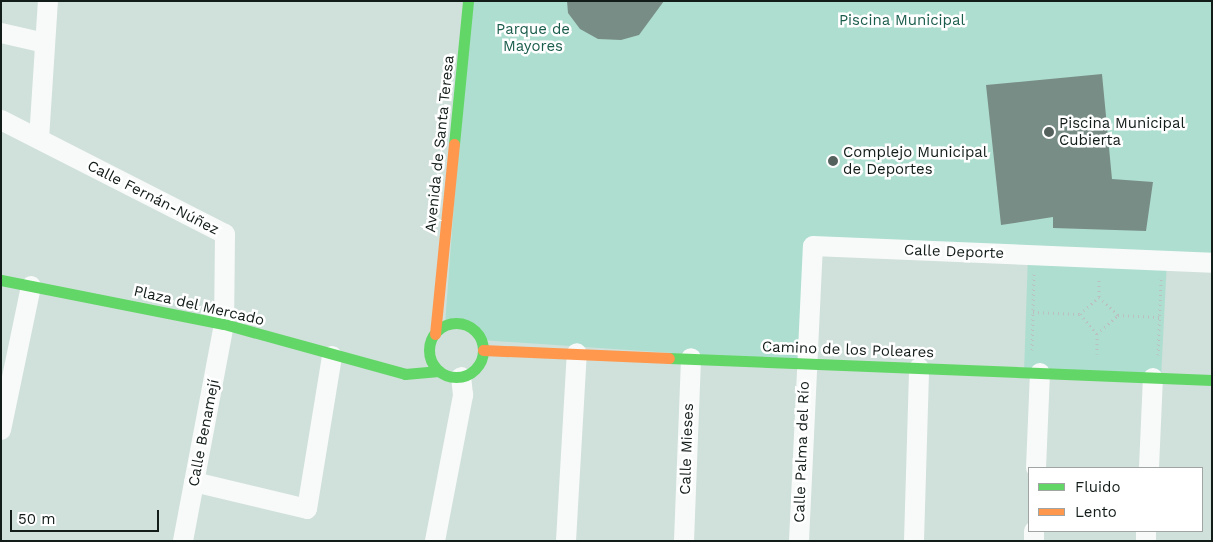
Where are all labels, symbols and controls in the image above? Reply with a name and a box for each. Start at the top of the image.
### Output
park label: Piscina Municipal [839,12,965,30]
park label: Parque de Mayores [496,20,570,55]
street label: Avenida de Santa Teresa [422,54,458,234]
place label: Piscina Municipal Cubierta [1059,114,1185,149]
marker: Piscina Municipal Cubierta [1043,126,1055,138]
place label: Complejo Municipal de Deportes [843,143,987,178]
marker: Complejo Municipal de Deportes [827,155,839,167]
street label: Calle Fernán-Núñez [84,157,222,239]
street label: Calle Deporte [904,241,1004,263]
street label: Plaza del Mercado [132,282,266,330]
street label: Camino de los Poleares [762,338,934,362]
street label: Calle Benamejí [185,378,223,488]
street label: Calle Palma del Río [791,380,813,524]
street label: Calle Mieses [676,403,698,495]
legend [1028,467,1203,532]
text: Fluido [1075,478,1120,496]
scale bar [12,500,161,532]
text: Lento [1075,503,1117,521]
text: 50 m [18,510,55,528]

